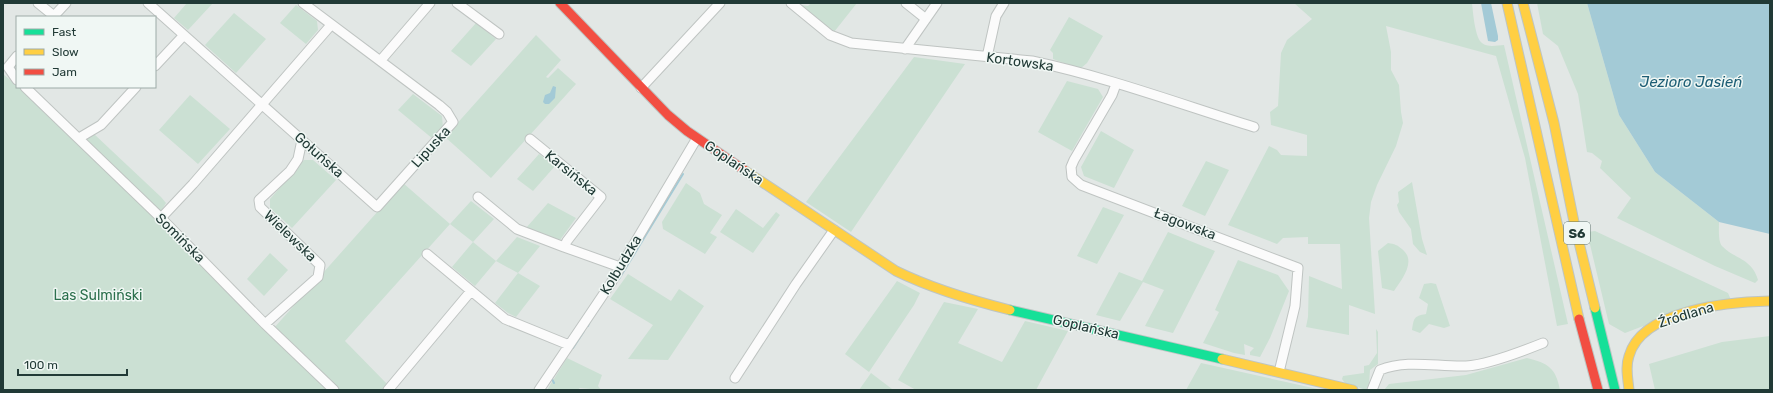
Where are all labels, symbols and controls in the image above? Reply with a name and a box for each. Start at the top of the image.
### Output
legend [16,16,156,88]
text: Fast [52,25,76,39]
text: Slow [52,45,79,59]
street label: Kortowska [985,49,1055,75]
text: Jam [52,65,77,79]
water label: Jezioro Jasień [1640,73,1742,91]
street label: Lipuska [408,123,454,171]
street label: Gołuńska [291,129,347,181]
street label: Goplańska [701,137,767,189]
street label: Karsińska [541,147,601,199]
street label: Łagowska [1152,204,1218,244]
street label: Wielewska [260,207,320,265]
street label: Somińska [152,210,208,266]
road number: S6 [1564,222,1590,244]
street label: Kolbudzka [597,232,645,298]
park label: Las Sulmiński [54,287,142,304]
street label: Źródlana [1656,298,1716,331]
street label: Goplańska [1051,311,1121,343]
scale bar [18,351,127,377]
text: 100 m [24,358,58,372]

